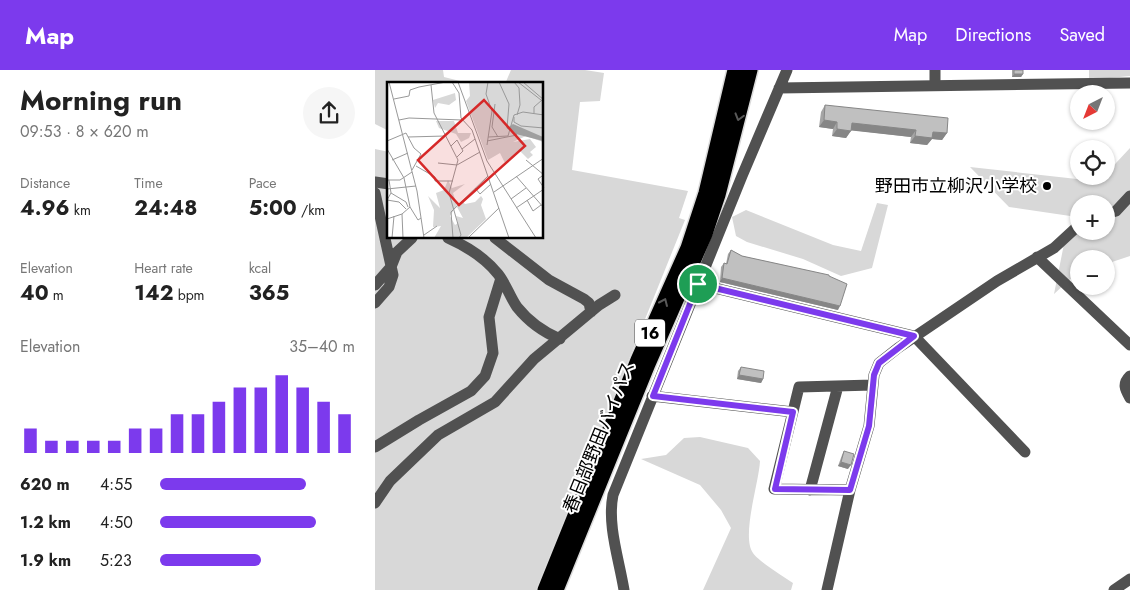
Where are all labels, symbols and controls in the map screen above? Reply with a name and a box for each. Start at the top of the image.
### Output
text: Map [25,18,74,53]
text: Map [894,22,927,48]
text: Directions [955,22,1031,48]
text: Saved [1059,22,1105,48]
text: Morning run [20,80,182,121]
inset map [387,82,544,239]
north arrow [1070,85,1115,130]
map controls [1070,85,1115,295]
button: share [303,87,355,139]
one-way arrow [734,113,744,121]
text: 09:53 · 8 × 620 m [20,120,149,143]
button: locate [1070,140,1115,185]
text: Distance [20,173,70,193]
text: Time [134,173,163,193]
text: Pace [249,173,277,193]
place label: 野田市立柳沢小学校 [875,173,1037,199]
marker: 野田市立柳沢小学校 [1041,180,1053,192]
text: 4.96 [20,193,70,223]
text: 24:48 [134,193,197,223]
text: 5:00 [249,193,297,223]
button: + [1070,195,1115,240]
text: km [70,200,91,220]
text: /km [297,200,325,220]
button: − [1070,250,1115,295]
text: Elevation [20,258,73,278]
text: Heart rate [134,258,193,278]
text: kcal [249,258,271,278]
pin [677,263,719,305]
icon: arrive [684,270,712,298]
text: 40 [20,278,49,308]
text: 142 [134,278,173,308]
text: 365 [249,278,289,308]
text: m [49,285,64,305]
text: bpm [173,285,205,305]
one-way arrow [657,298,668,307]
road number: 16 [635,320,665,346]
text: Elevation [20,335,80,358]
text: 35–40 m [289,335,355,358]
street label: 春日部野田バイパス [557,357,641,517]
text: 620 m [20,473,70,496]
text: 4:55 [100,473,132,496]
text: 1.2 km [20,511,71,534]
text: 4:50 [100,511,133,534]
text: 1.9 km [20,549,71,572]
text: 5:23 [100,549,132,572]

